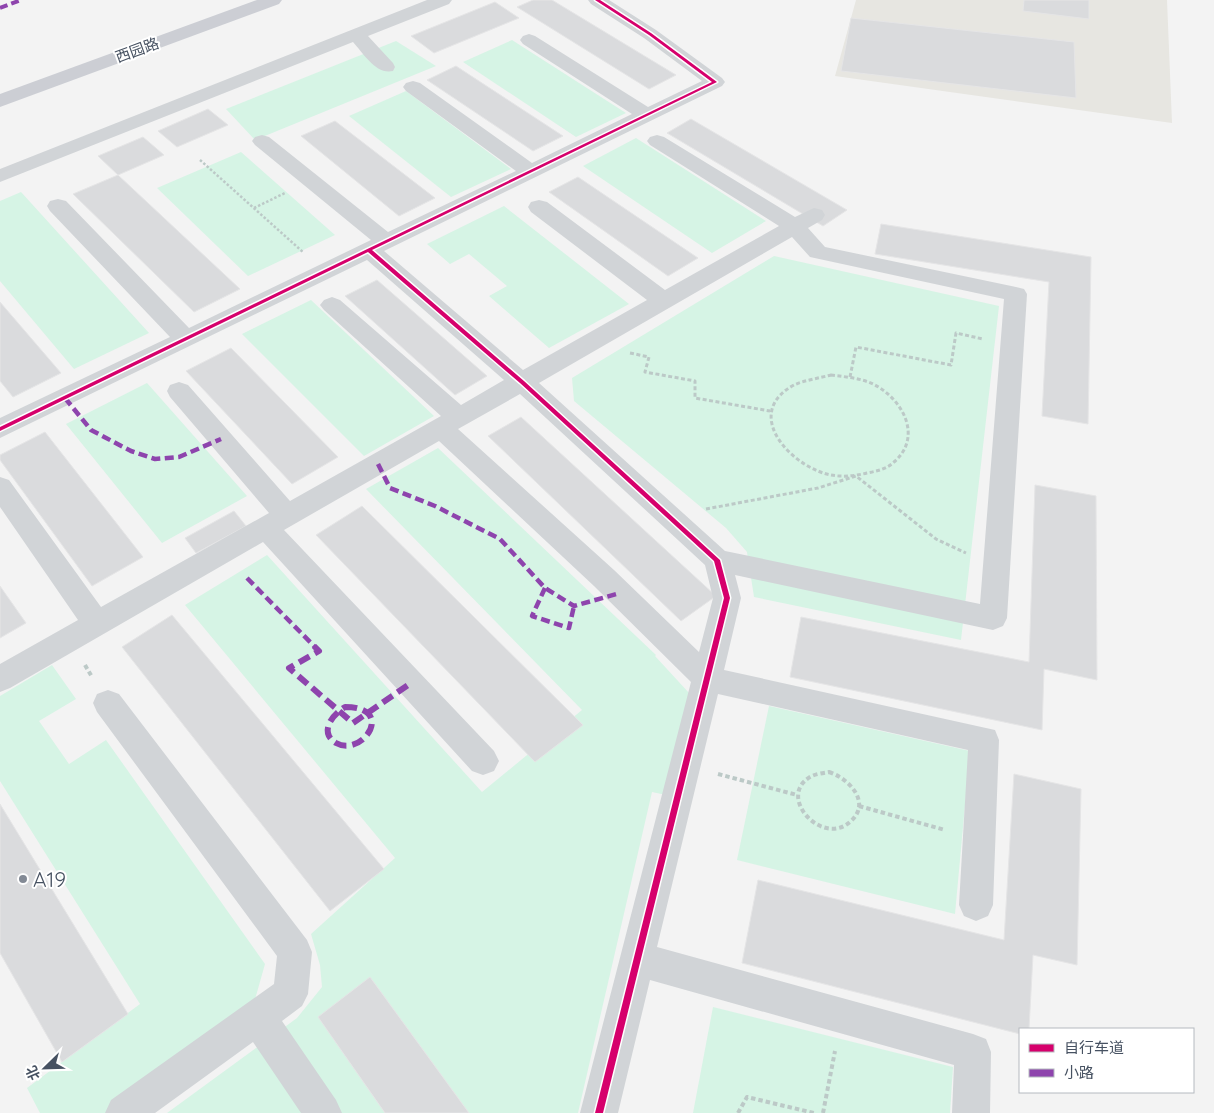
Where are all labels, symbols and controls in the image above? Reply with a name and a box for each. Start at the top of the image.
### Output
street label: 西园路 [113,33,161,67]
place label: A19 [33,866,66,892]
marker: A19 [17,873,29,885]
legend [1019,1028,1194,1093]
text: 自行车道 [1064,1038,1124,1057]
north arrow [20,1043,70,1093]
text: 北 [22,1063,44,1083]
text: 小路 [1064,1063,1094,1082]

